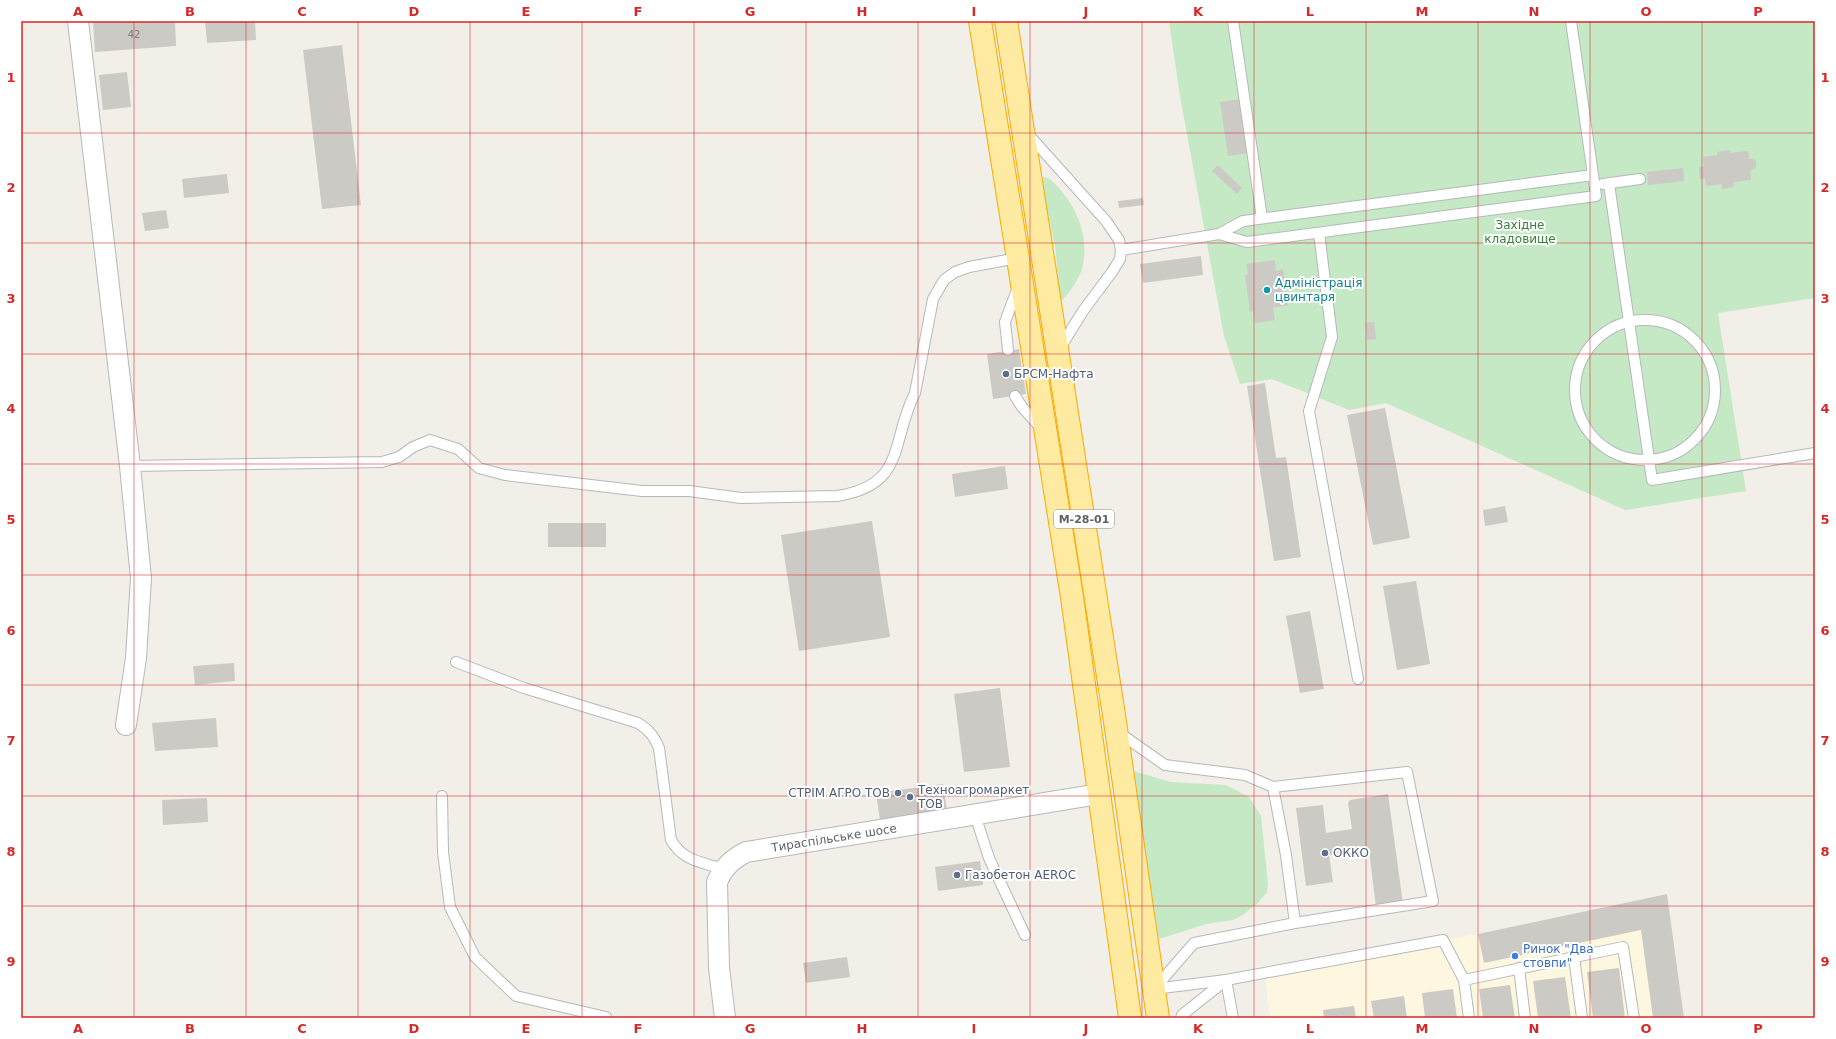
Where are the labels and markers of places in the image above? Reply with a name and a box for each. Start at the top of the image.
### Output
place label: Адміністрація цвинтаря [1275,276,1362,304]
marker: Адміністрація цвинтаря [1262,285,1272,295]
place label: БРСМ-Нафта [1014,367,1094,381]
marker: БРСМ-Нафта [1001,369,1011,379]
place label: Техноагромаркет ТОВ [917,783,1029,811]
place label: СТРІМ АГРО ТОВ [788,786,890,800]
marker: СТРІМ АГРО ТОВ [893,788,903,798]
marker: Техноагромаркет ТОВ [905,792,915,802]
place label: ОККО [1333,846,1369,860]
marker: ОККО [1320,848,1330,858]
place label: Газобетон AEROC [965,868,1076,882]
marker: Газобетон AEROC [952,870,962,880]
place label: Ринок "Два стовпи" [1523,942,1594,970]
marker: Ринок "Два стовпи" [1510,951,1520,961]

